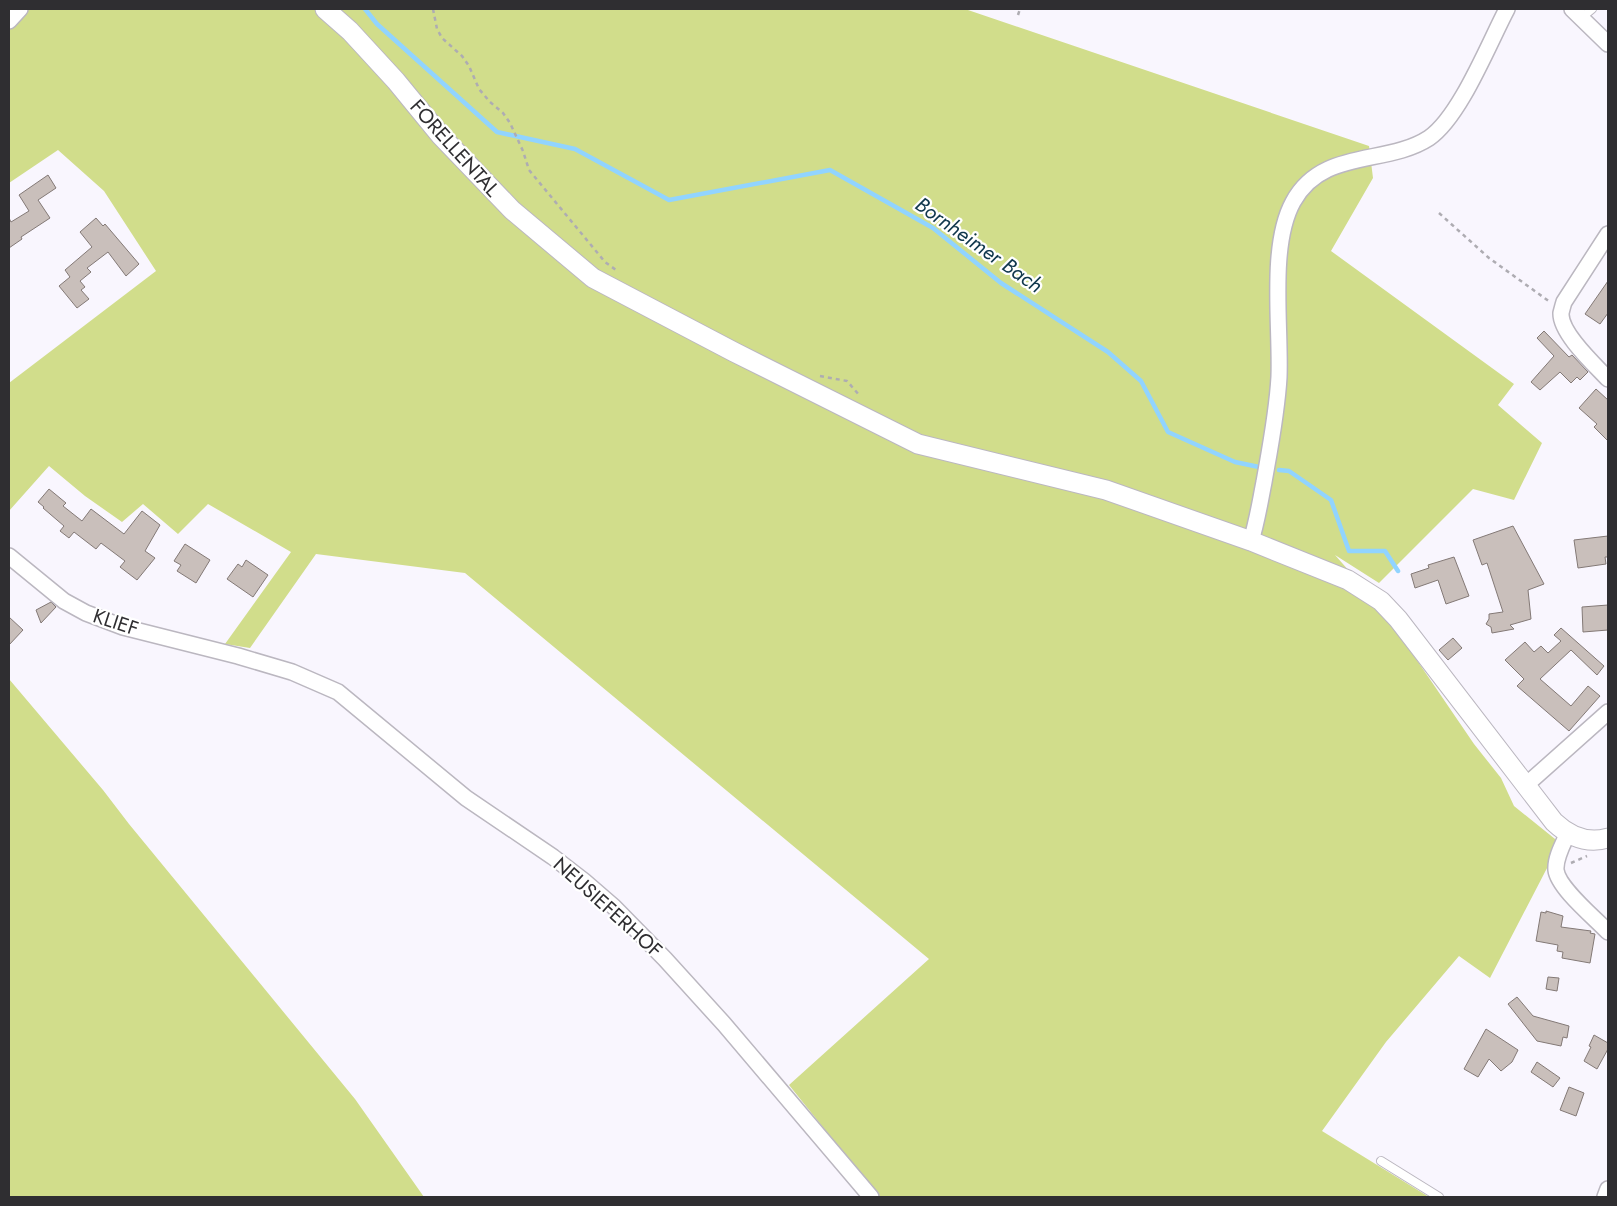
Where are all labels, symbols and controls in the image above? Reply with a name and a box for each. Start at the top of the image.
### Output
street label: FORELLENTAL [403,93,506,203]
water label: Bornheimer Bach [909,190,1049,300]
street label: KLIEF [89,602,142,643]
street label: NEUSIEFERHOF [547,850,669,964]

